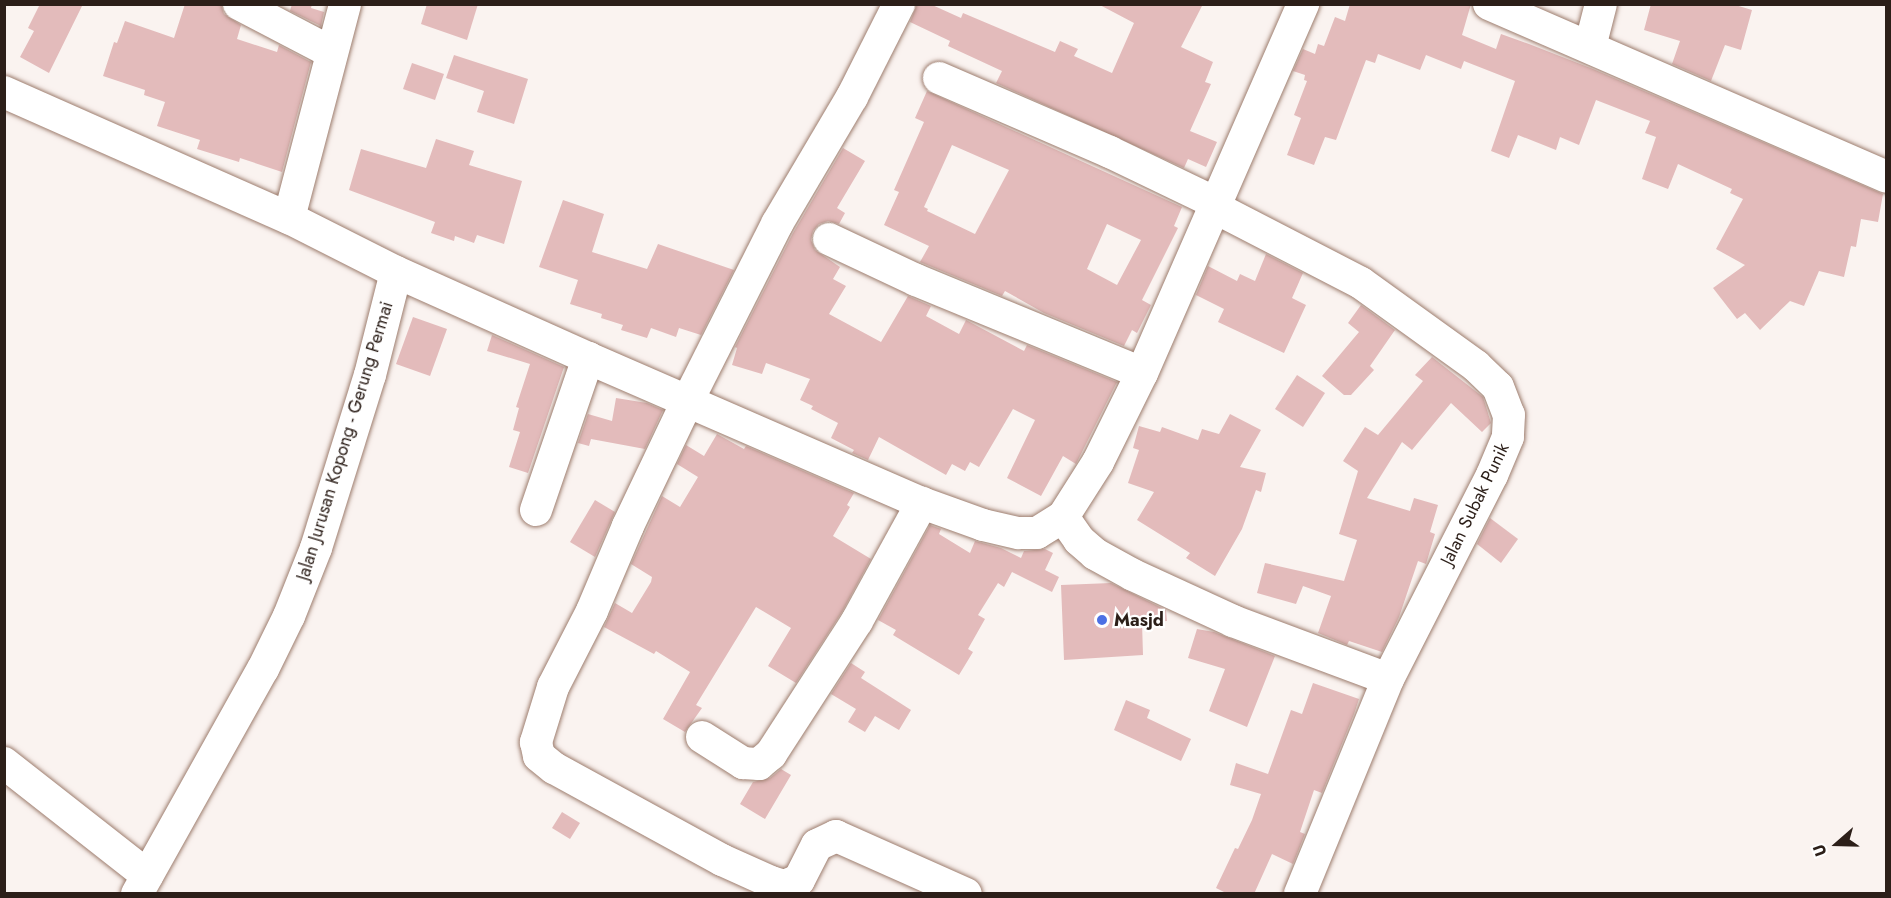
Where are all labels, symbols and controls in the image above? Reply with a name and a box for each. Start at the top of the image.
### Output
street label: Jalan Jurusan Kopong - Gerung Permai [292,299,398,583]
street label: Jalan Subak Punik [1436,439,1514,569]
place label: Masjd [1114,609,1164,631]
marker: Masjd [1095,613,1109,627]
north arrow [1807,814,1867,874]
text: U [1807,841,1832,860]

